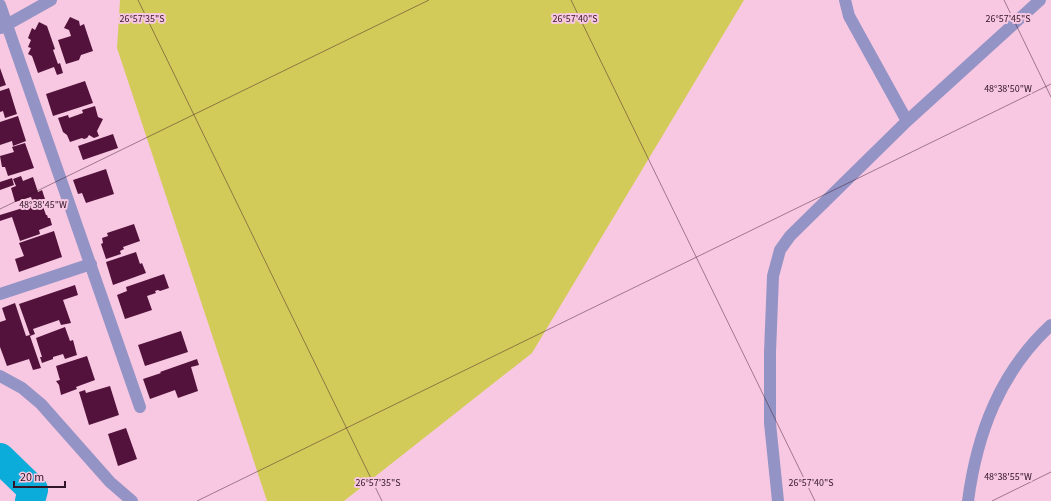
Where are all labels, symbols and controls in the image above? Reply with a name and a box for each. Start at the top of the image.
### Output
text: 26°57'35"S [119,12,165,26]
text: 26°57'40"S [552,12,598,26]
text: 26°57'45"S [985,12,1031,26]
text: 48°38'50"W [984,82,1032,96]
text: 48°38'45"W [19,198,67,212]
scale bar [14,463,65,489]
text: 20 m [20,469,44,486]
text: 48°38'55"W [984,470,1032,484]
text: 26°57'35"S [355,476,401,490]
text: 26°57'40"S [788,476,834,490]

